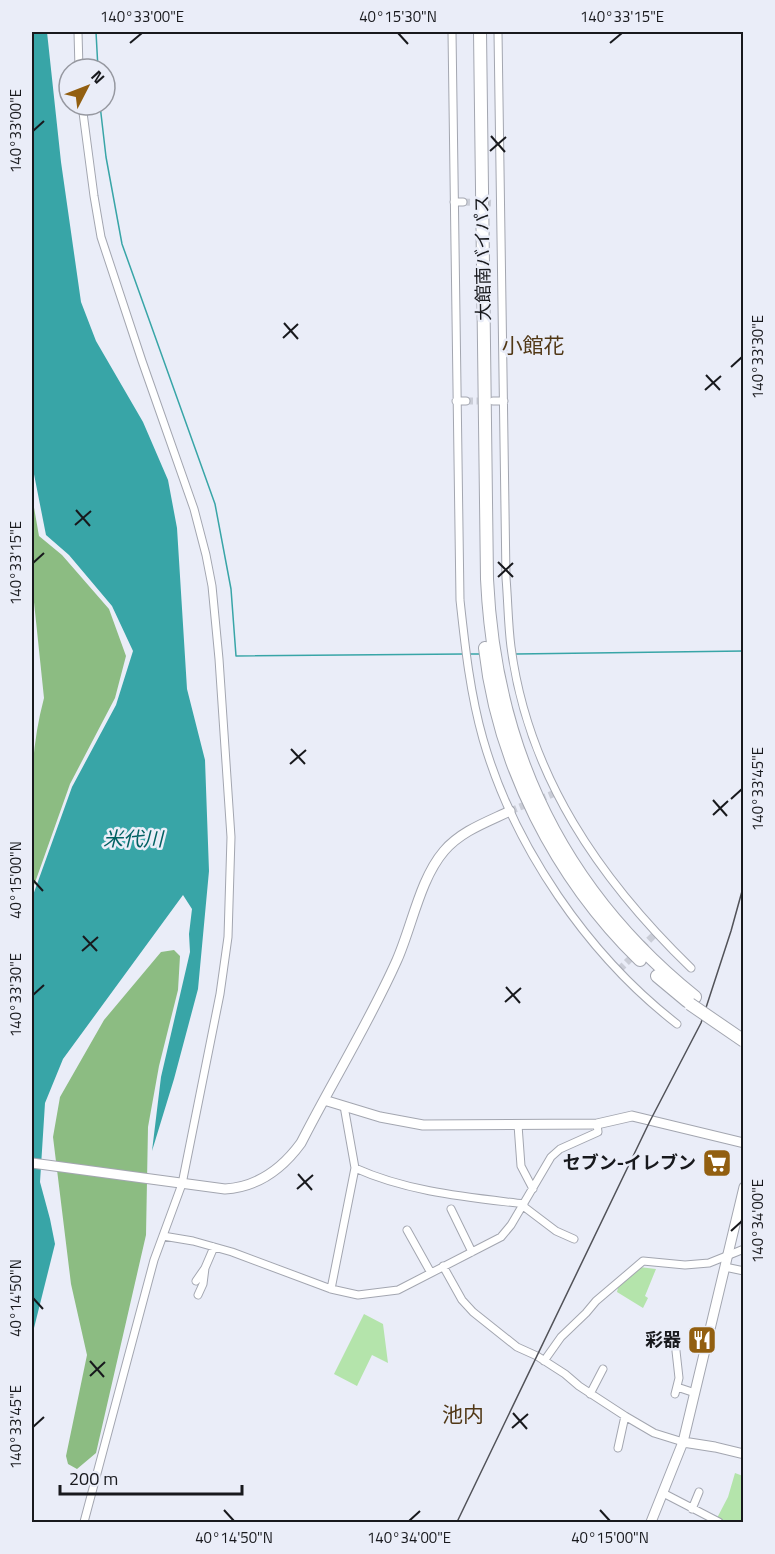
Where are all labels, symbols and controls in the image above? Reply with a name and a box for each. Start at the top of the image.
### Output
text: 140°33'00"E [100,5,184,28]
text: 40°15'30"N [359,5,437,28]
text: 140°33'15"E [580,5,664,28]
north arrow [57,57,117,117]
text: N [86,65,111,89]
text: 140°33'00"E [4,89,27,173]
street label: 大館南バイパス [468,195,497,321]
text: 140°33'30"E [746,315,769,399]
district label: 小館花 [502,329,565,361]
text: 140°33'15"E [4,521,27,605]
text: 140°33'45"E [746,747,769,831]
water label: 米代川 [103,823,165,854]
text: 40°15'00"N [4,841,27,919]
text: 140°33'30"E [4,953,27,1037]
supermarket icon: セブン-イレブン [701,1147,733,1179]
place label: セブン-イレブン [563,1149,696,1176]
text: 140°34'00"E [746,1179,769,1263]
text: 40°14'50"N [4,1259,27,1337]
restaurant icon: 彩器 [686,1324,718,1356]
place label: 彩器 [645,1326,681,1353]
text: 140°33'45"E [4,1385,27,1469]
district label: 池内 [442,1398,484,1430]
scale bar [60,1458,242,1496]
text: 200 m [69,1465,118,1492]
text: 40°14'50"N [195,1526,273,1549]
text: 140°34'00"E [367,1526,451,1549]
text: 40°15'00"N [571,1526,649,1549]

